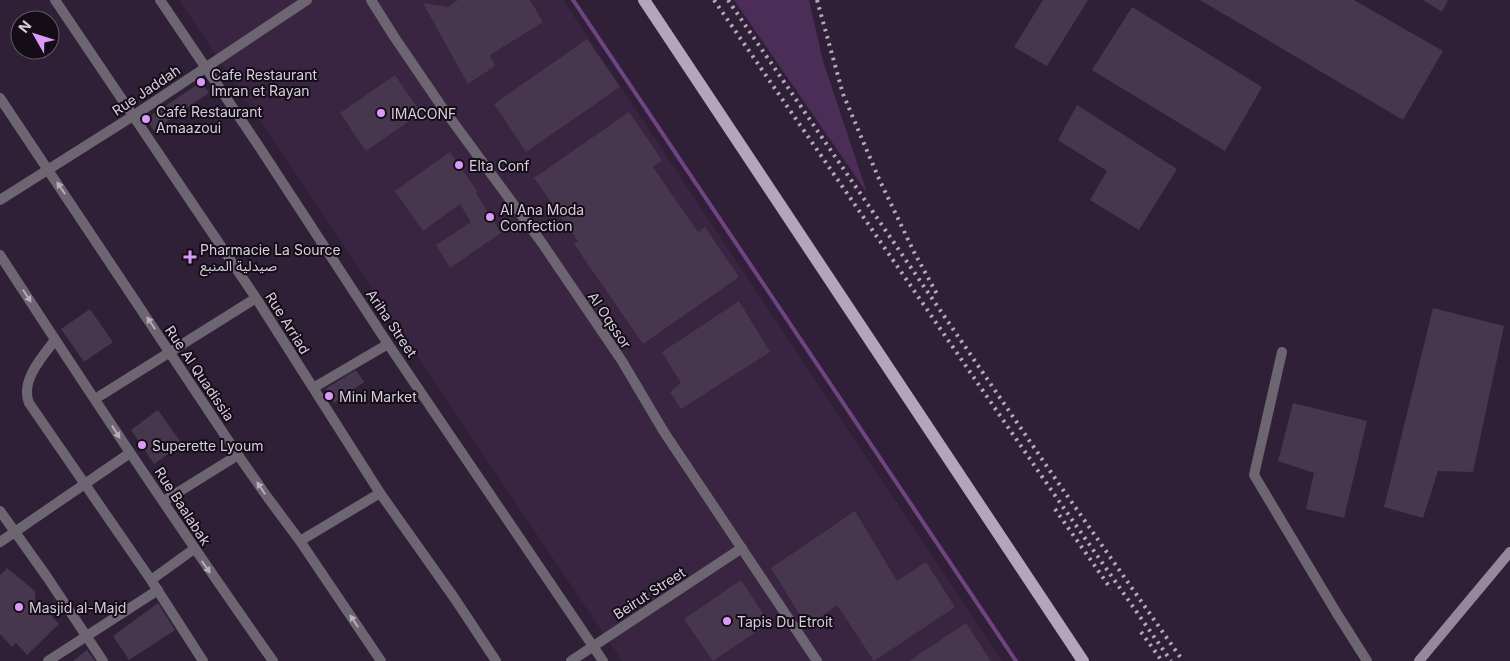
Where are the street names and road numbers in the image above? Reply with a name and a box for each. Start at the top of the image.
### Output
street label: Rue Jaddah [109,61,183,119]
street label: Ariha Street [363,286,421,360]
street label: Al Oqssor [585,288,635,352]
street label: Rue Arriad [262,289,314,357]
street label: Rue Al Quadissia [162,322,238,424]
street label: Rue Baalabak [151,464,215,549]
street label: Beirut Street [610,563,688,623]

